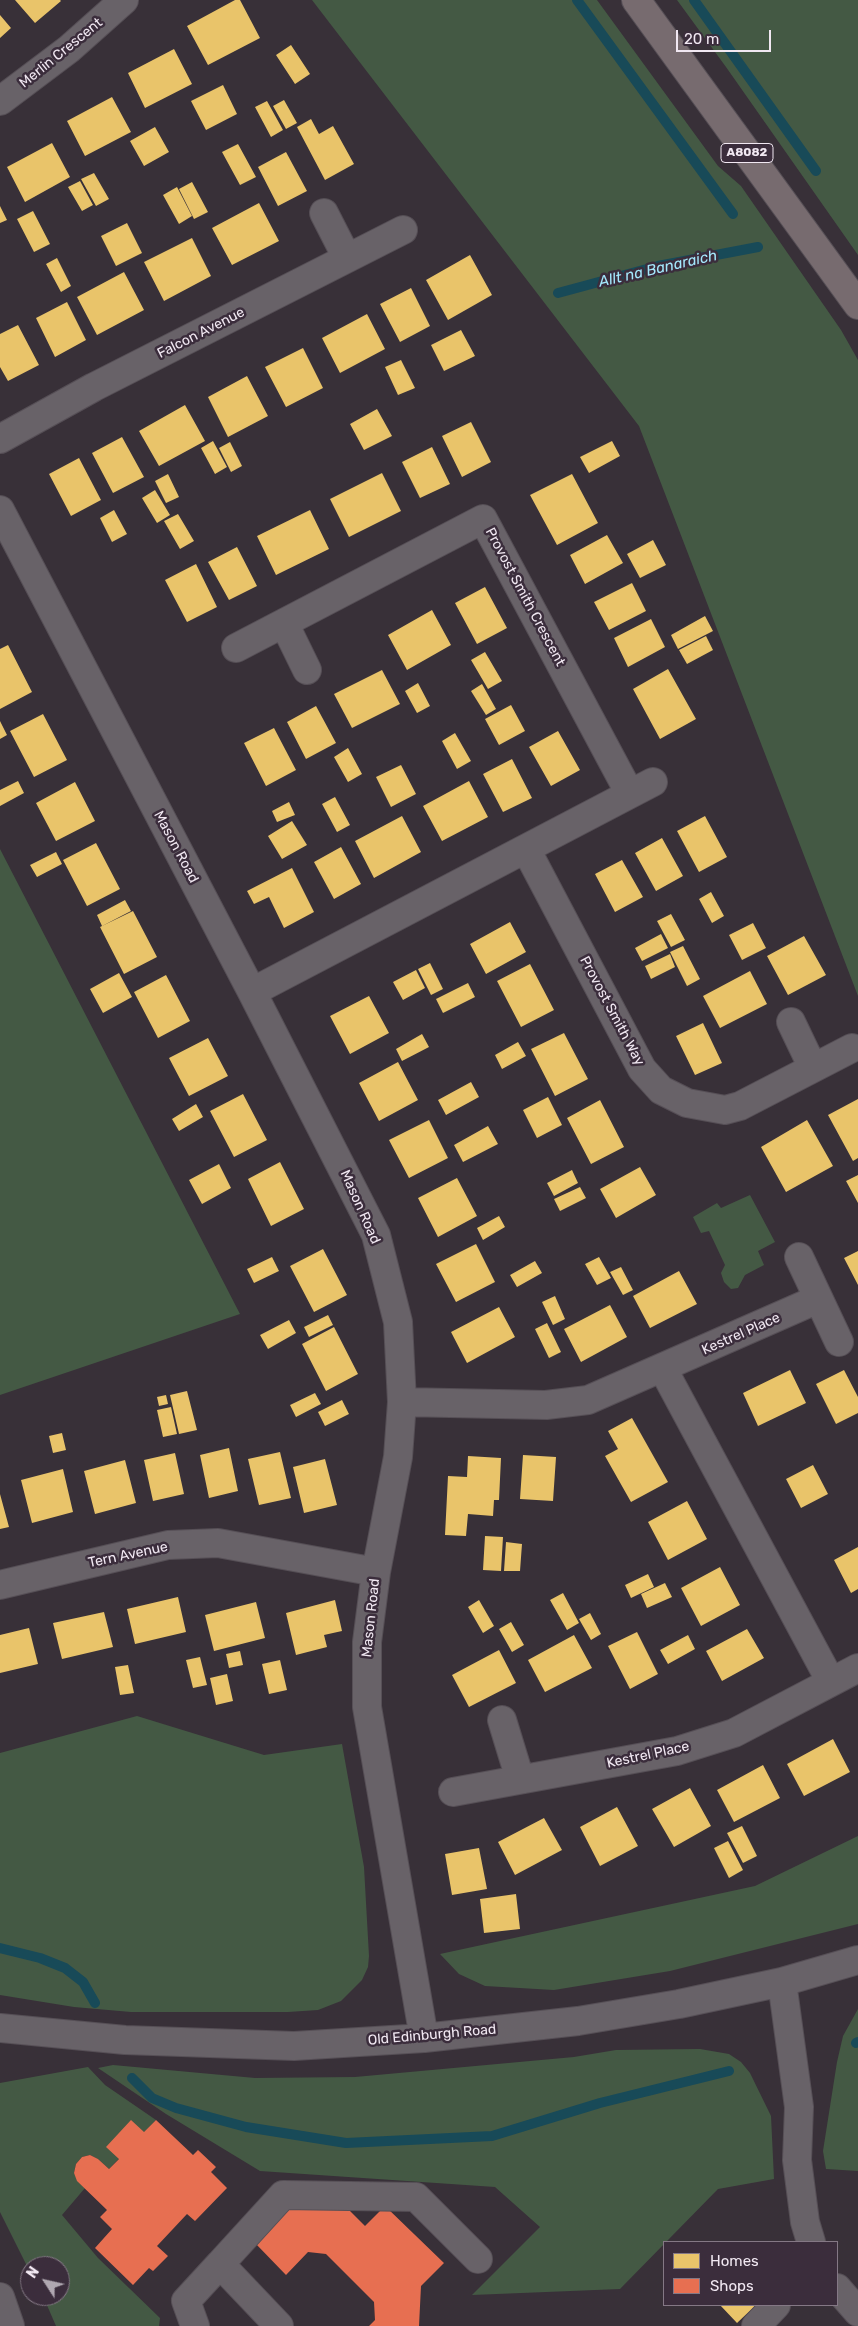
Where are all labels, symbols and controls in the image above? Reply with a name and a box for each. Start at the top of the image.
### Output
street label: Merlin Crescent [16,14,106,92]
scale bar [678,20,773,52]
text: 20 m [684,30,719,48]
road number: A8082 [721,144,773,162]
water label: Allt na Banaraich [597,247,719,291]
street label: Falcon Avenue [155,304,247,362]
street label: Provost Smith Crescent [481,525,569,669]
street label: Mason Road [150,808,202,886]
street label: Provost Smith Way [576,953,648,1069]
street label: Mason Road [336,1167,384,1247]
street label: Kestrel Place [699,1309,783,1359]
street label: Tern Avenue [87,1538,169,1572]
street label: Mason Road [359,1578,383,1658]
street label: Kestrel Place [605,1738,691,1772]
street label: Old Edinburgh Road [367,2021,497,2049]
legend [663,2241,838,2306]
text: Homes [710,2252,759,2270]
north arrow [20,2256,70,2306]
text: N [23,2264,43,2282]
text: Shops [710,2277,754,2295]

